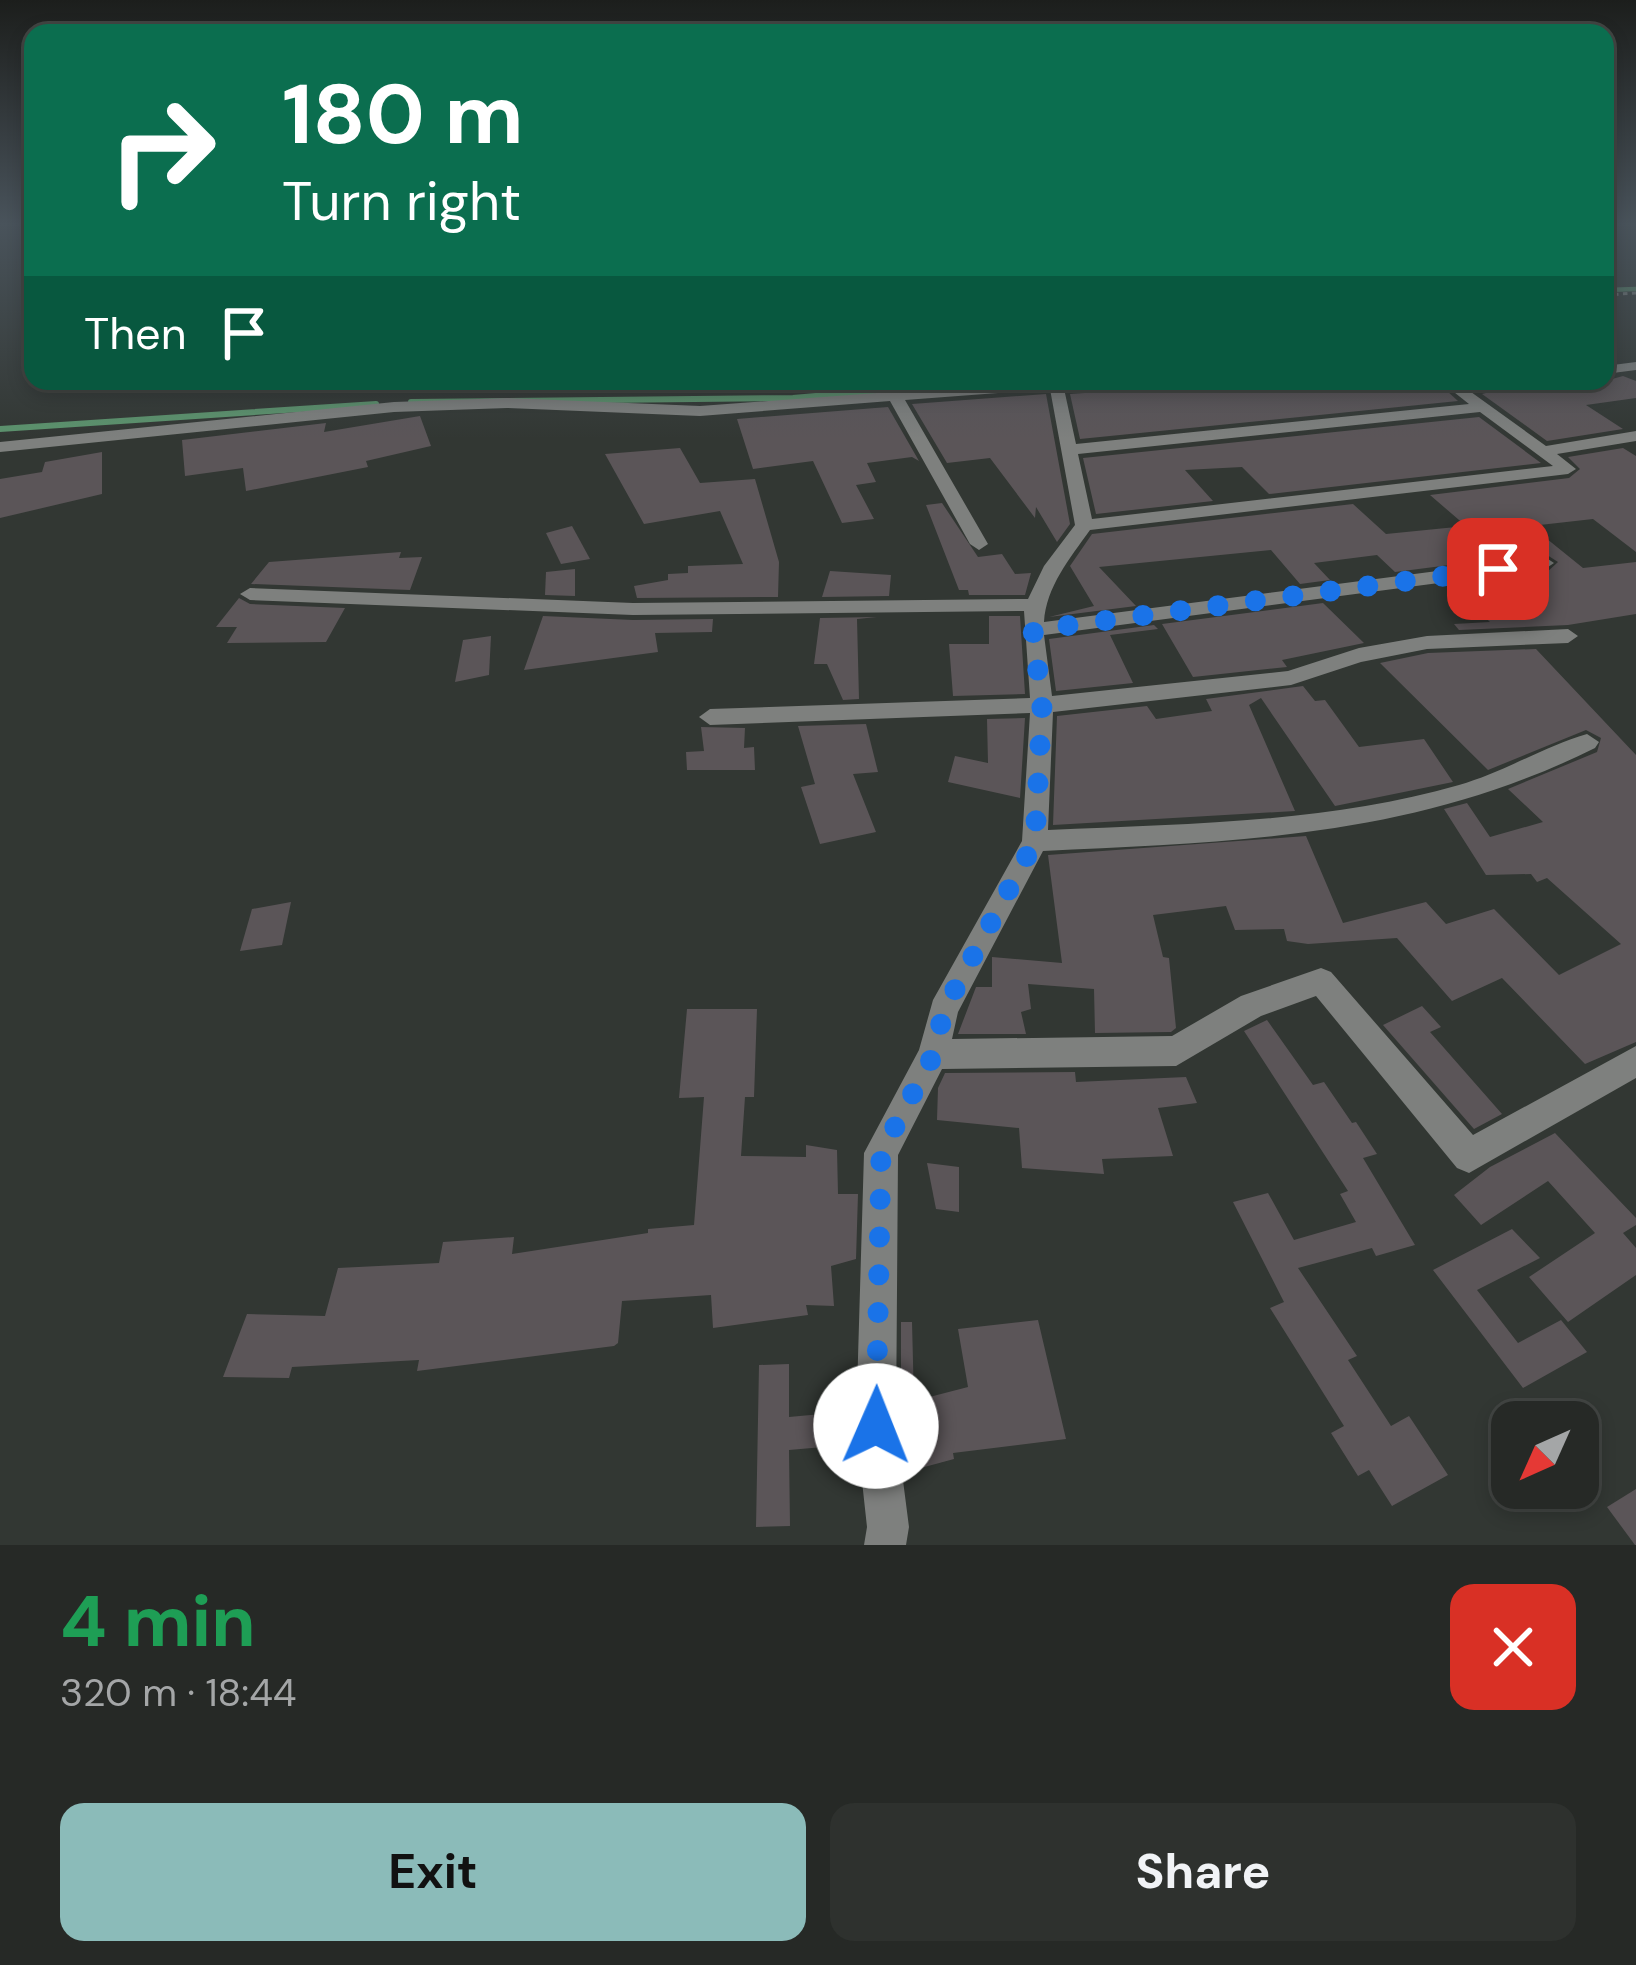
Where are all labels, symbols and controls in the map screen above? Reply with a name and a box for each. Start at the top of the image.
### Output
text: 180 m [282,60,524,169]
icon: right [84,72,240,228]
text: Turn right [282,166,521,237]
icon: arrive [211,300,277,366]
text: Then [84,304,187,363]
pin [1447,518,1549,620]
icon: arrive [1465,536,1531,602]
position arrow [813,1363,939,1489]
north arrow [1491,1401,1599,1509]
map controls [1491,1401,1599,1509]
text: 4 min [60,1575,256,1668]
button: close [1450,1584,1576,1710]
text: 320 m · 18:44 [60,1667,297,1718]
button: Exit [60,1803,806,1941]
button: Share [830,1803,1576,1941]

